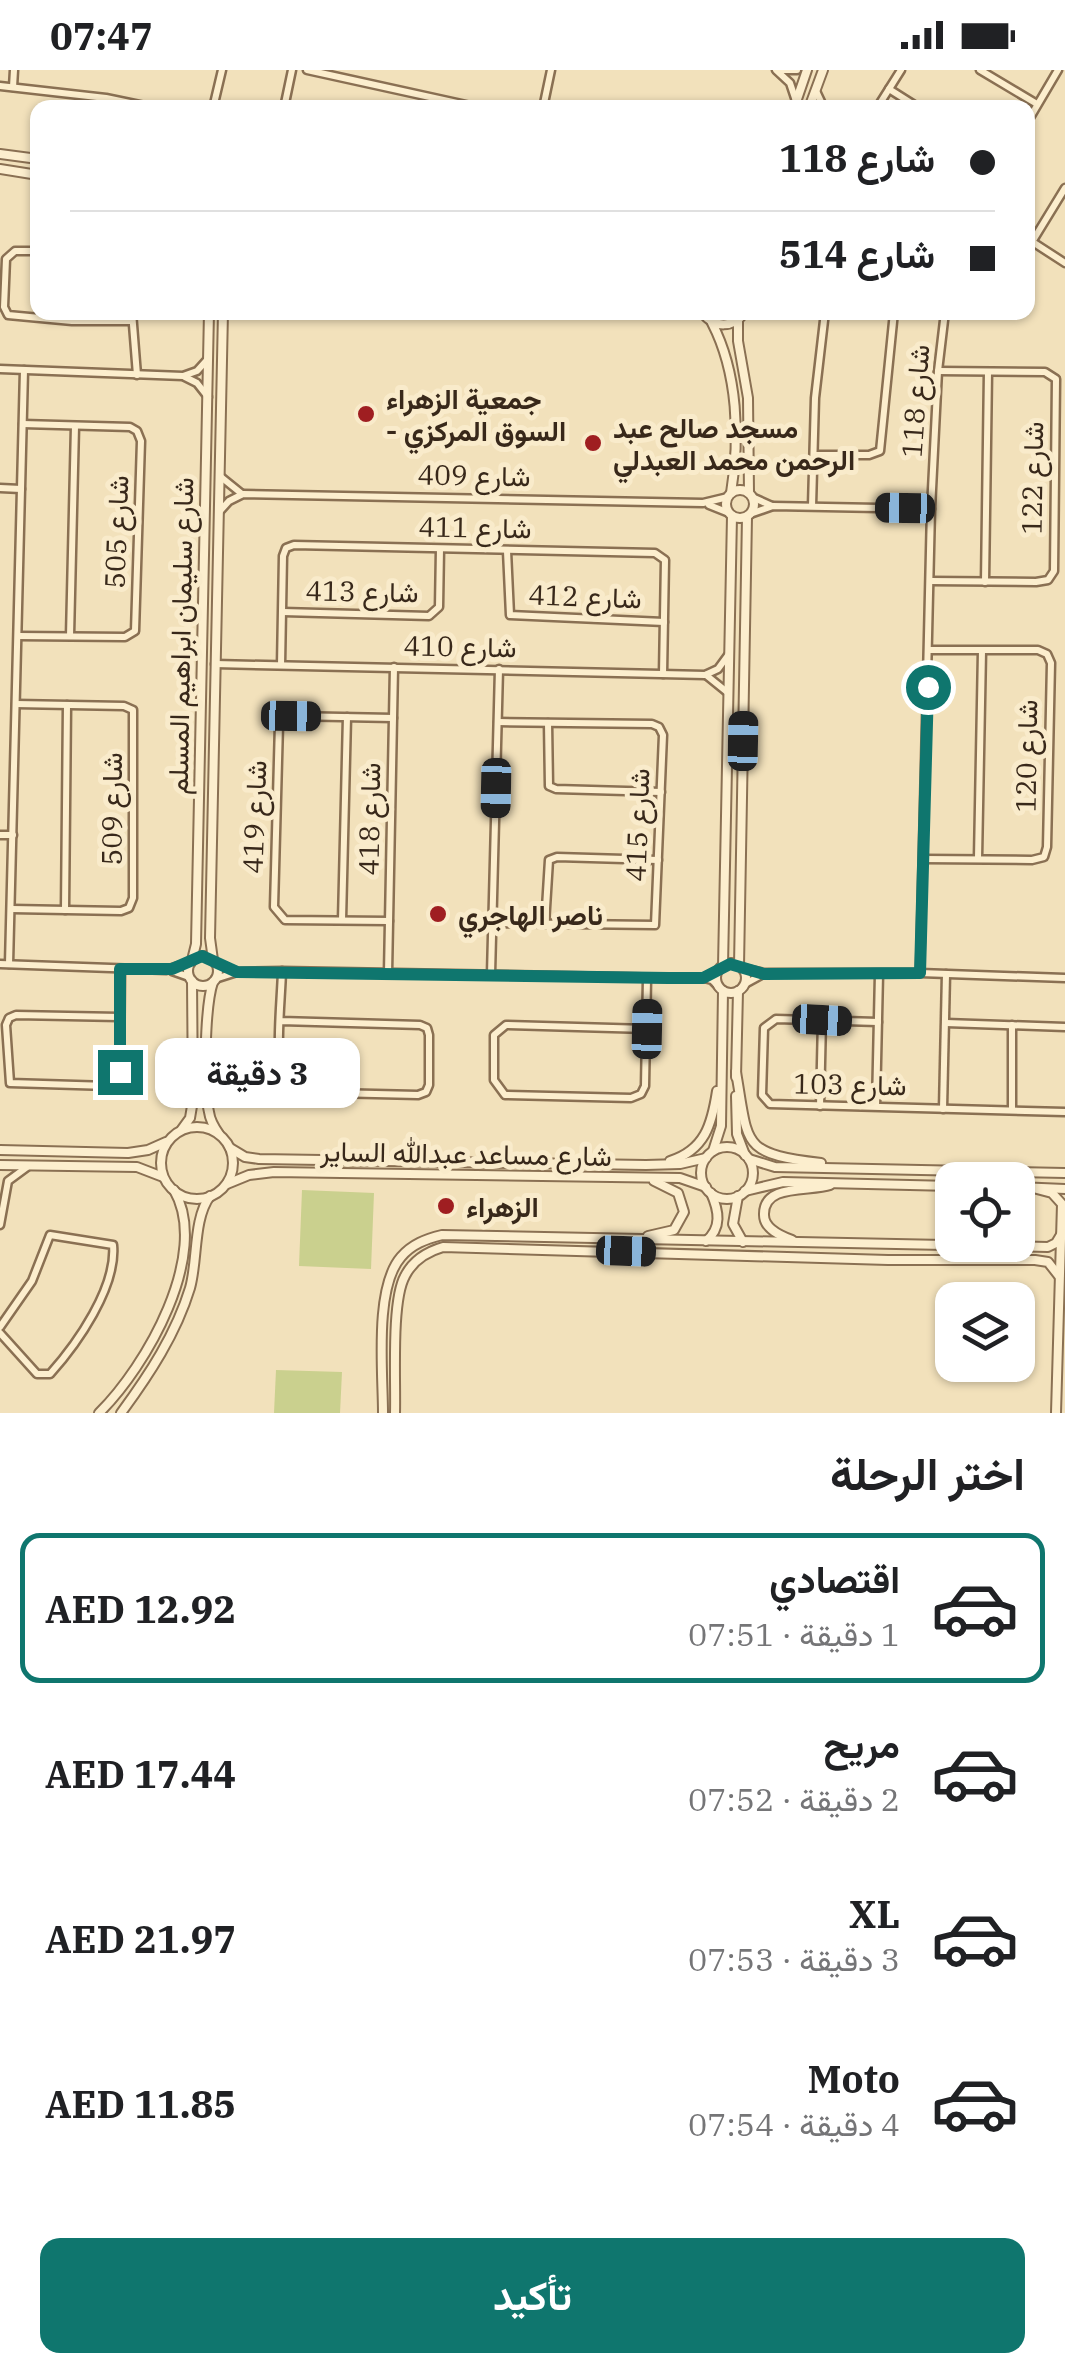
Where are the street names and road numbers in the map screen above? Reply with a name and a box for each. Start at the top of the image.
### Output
street label: شارع 118 [893,343,938,459]
street label: شارع 122 [1013,421,1052,535]
street label: شارع 409 [417,456,531,495]
street label: شارع 505 [96,475,137,589]
street label: شارع سليمان ابراهيم المسلم [159,477,202,795]
street label: شارع 411 [418,508,532,547]
street label: شارع 413 [305,572,419,611]
street label: شارع 412 [528,576,642,617]
street label: شارع 410 [403,627,517,666]
street label: شارع 120 [1007,699,1046,813]
street label: شارع 509 [93,752,131,866]
street label: شارع 419 [234,760,275,874]
street label: شارع 418 [350,762,389,876]
street label: شارع 415 [617,768,658,882]
street label: شارع 103 [793,1065,907,1104]
street label: شارع مساعد عبدالله الساير [319,1132,612,1175]

